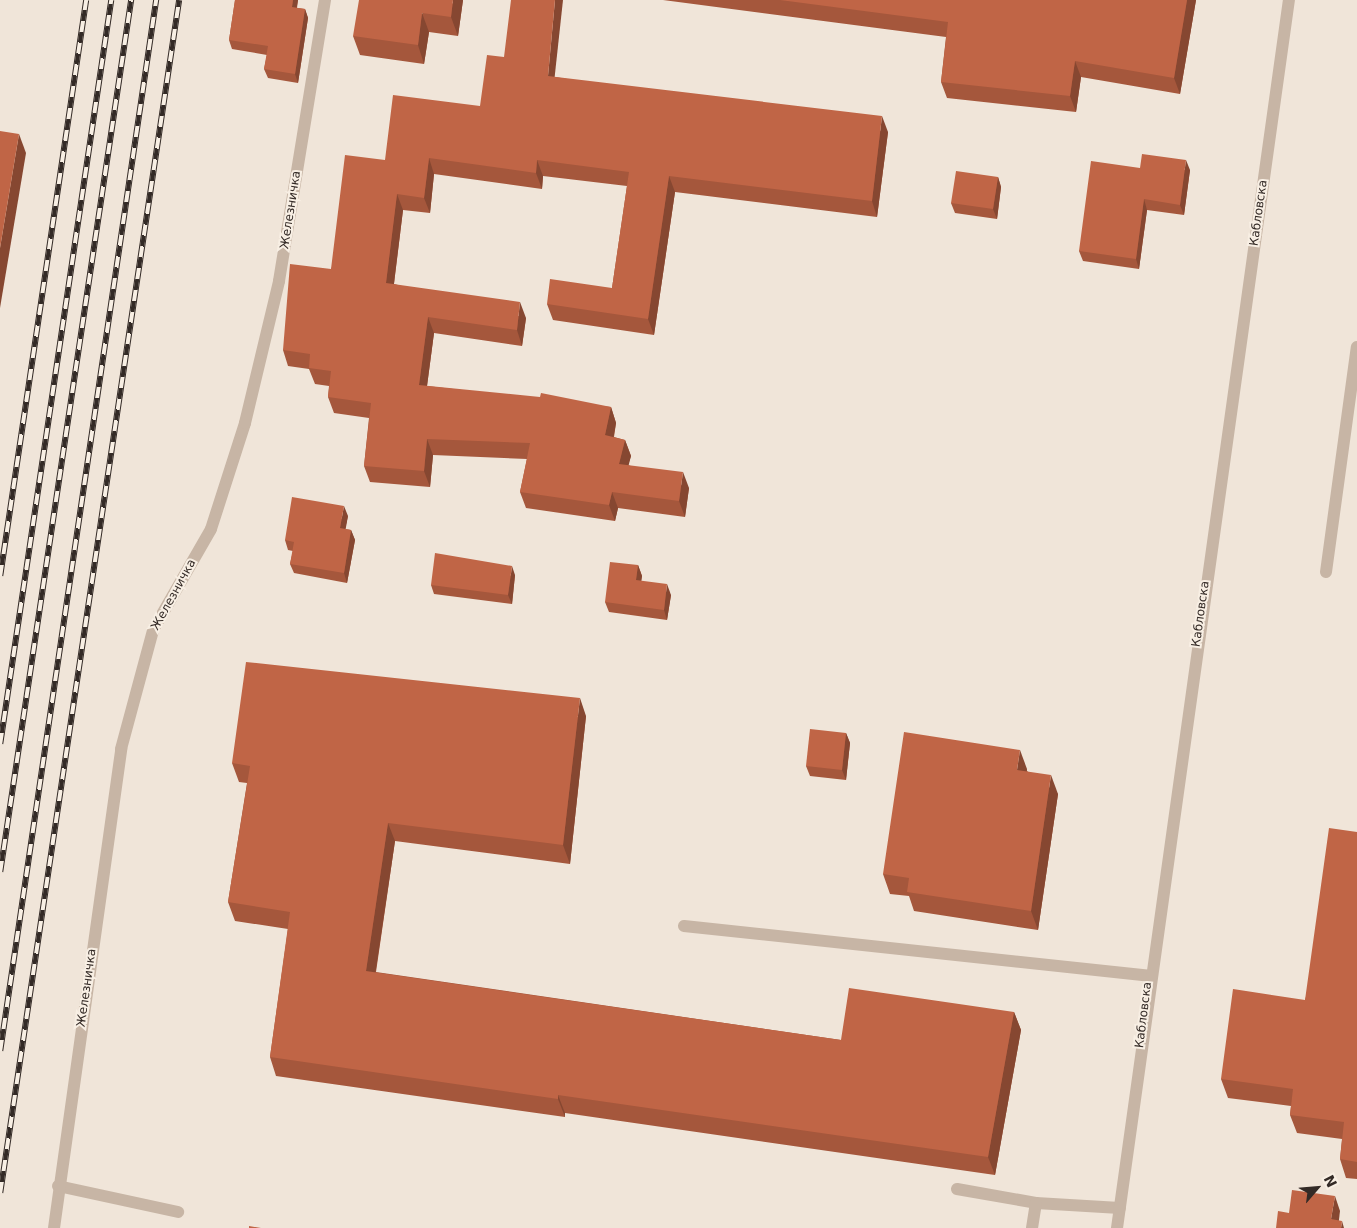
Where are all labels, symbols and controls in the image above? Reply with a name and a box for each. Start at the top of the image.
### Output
street label: Железничка [278,170,304,250]
street label: Кабловска [1247,179,1271,247]
street label: Железничка [149,557,199,633]
street label: Кабловска [1189,580,1213,648]
street label: Железничка [74,948,100,1028]
street label: Кабловска [1133,981,1155,1049]
north arrow [1292,1163,1342,1213]
text: N [1321,1172,1340,1190]

